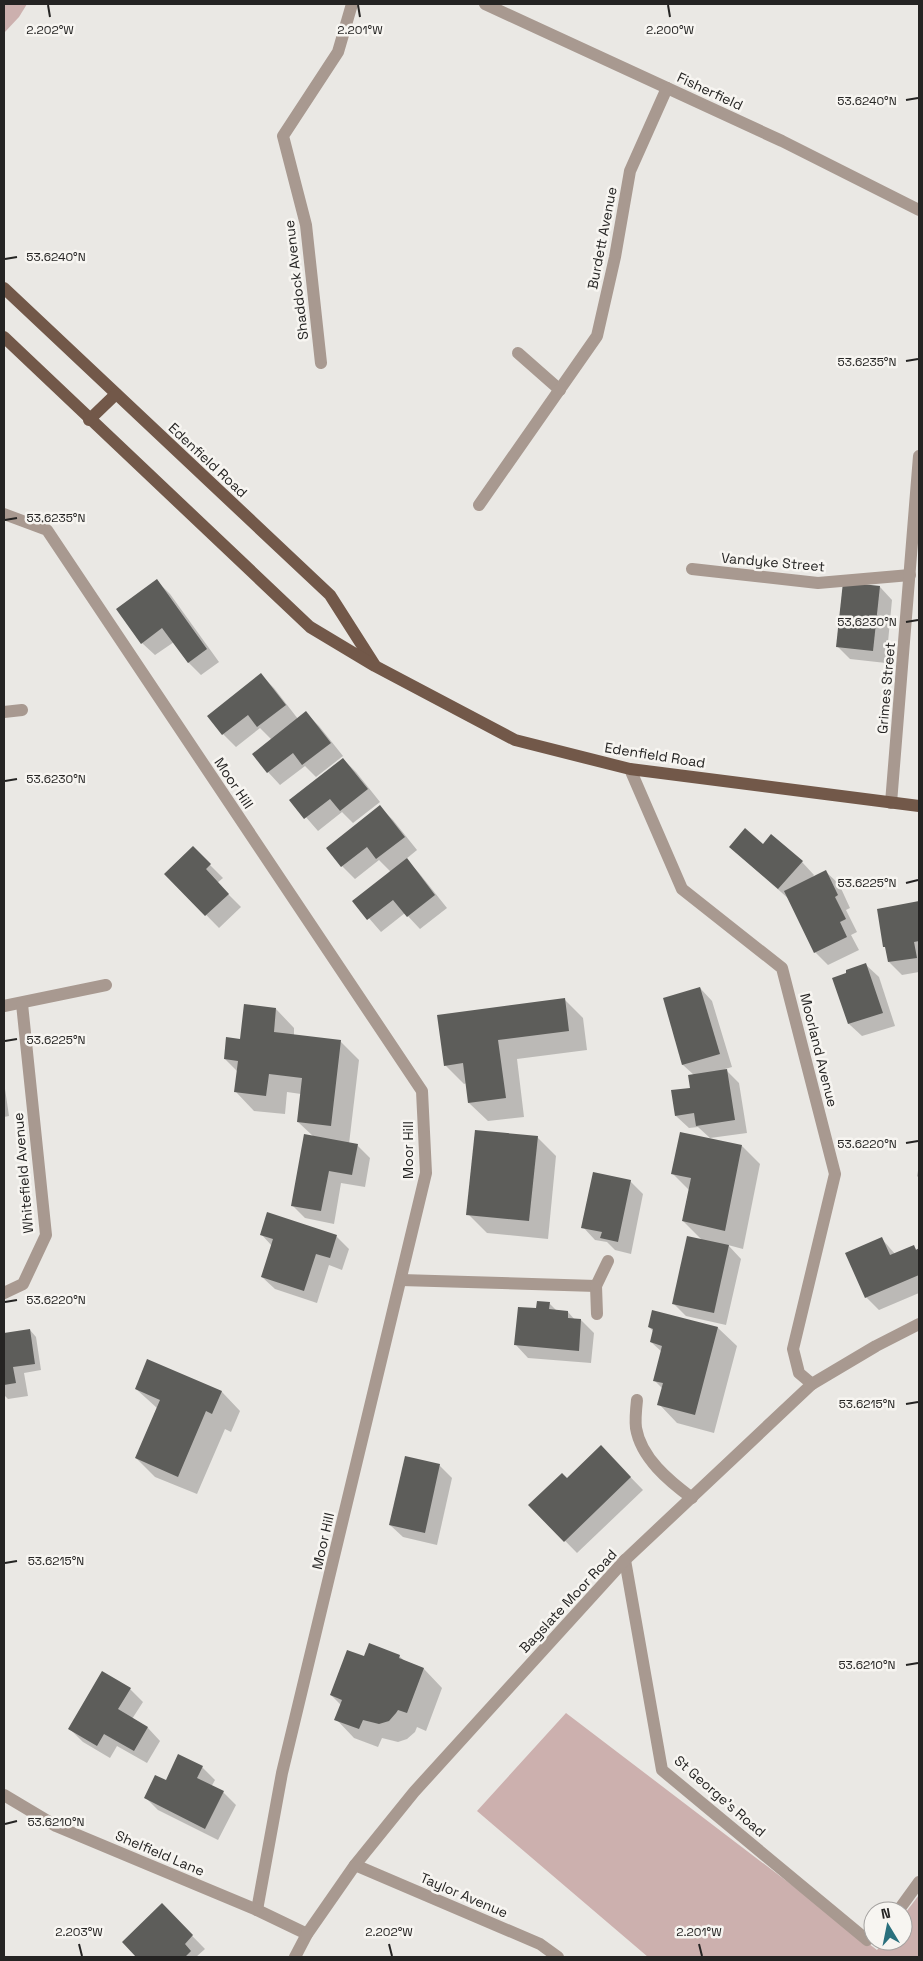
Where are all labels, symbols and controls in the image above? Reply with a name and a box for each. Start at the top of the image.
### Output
text: 2.202°W [26,22,74,38]
text: 2.201°W [337,22,383,38]
text: 2.200°W [646,22,694,38]
street label: Fisherfield [674,68,746,114]
text: 53.6240°N [837,93,897,109]
street label: Burdett Avenue [583,185,621,291]
street label: Shaddock Avenue [280,219,312,341]
text: 53.6240°N [26,249,86,265]
text: 53.6235°N [838,354,896,370]
street label: Edenfield Road [165,419,251,501]
text: 53.6235°N [27,510,85,526]
street label: Vandyke Street [720,548,826,576]
text: 53.6230°N [837,614,897,630]
street label: Grimes Street [873,641,899,735]
street label: Edenfield Road [603,738,707,772]
street label: Moor Hill [210,754,258,812]
text: 53.6230°N [26,771,86,787]
text: 53.6225°N [838,875,896,891]
street label: Moorland Avenue [796,991,842,1109]
text: 53.6225°N [27,1032,85,1048]
street label: Whitefield Avenue [9,1112,37,1234]
street label: Moor Hill [399,1121,417,1179]
text: 53.6220°N [837,1136,897,1152]
text: 53.6220°N [26,1292,86,1308]
text: 53.6215°N [839,1396,895,1412]
street label: Moor Hill [308,1511,338,1571]
street label: Bagslate Moor Road [515,1545,621,1657]
text: 53.6215°N [28,1553,84,1569]
text: 53.6210°N [838,1657,896,1673]
street label: St George's Road [671,1751,769,1841]
text: 53.6210°N [27,1814,85,1830]
street label: Shelfield Lane [113,1826,207,1880]
street label: Taylor Avenue [417,1868,511,1922]
north arrow [863,1901,913,1951]
text: N [880,1904,892,1923]
text: 2.203°W [55,1924,103,1940]
text: 2.202°W [365,1924,413,1940]
text: 2.201°W [676,1924,722,1940]

